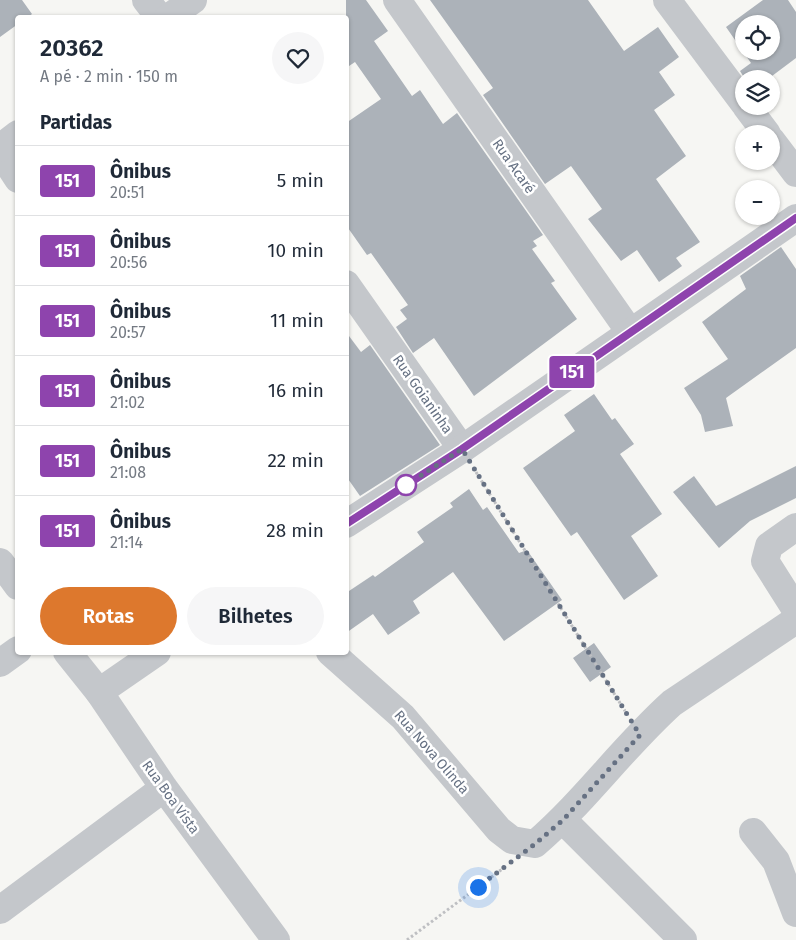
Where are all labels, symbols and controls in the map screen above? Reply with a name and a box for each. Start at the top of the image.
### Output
map controls [735,15,780,225]
button: locate [735,15,780,60]
button: heart [272,32,324,84]
text: 20362 [40,34,104,62]
text: A pé · 2 min · 150 m [40,67,178,86]
button: layers [735,70,780,115]
text: Partidas [40,111,112,134]
button: + [735,125,780,170]
street label: Rua Acaré [489,136,539,197]
text: Ônibus [110,160,171,183]
text: 5 min [277,169,324,192]
text: 151 [55,170,80,192]
button: − [735,180,780,225]
text: 20:51 [110,183,145,202]
text: Ônibus [110,230,171,253]
text: 10 min [267,239,324,262]
text: 151 [55,240,80,262]
text: 20:56 [110,253,147,272]
text: Ônibus [110,300,171,323]
text: 11 min [270,309,324,332]
text: 151 [55,310,80,332]
text: 20:57 [110,323,146,342]
street label: Rua Goianinha [389,351,456,437]
line badge: 151 [543,356,601,388]
text: 151 [559,361,585,383]
text: Ônibus [110,370,171,393]
text: 16 min [268,379,324,402]
text: 151 [55,380,80,402]
text: 21:02 [110,393,145,412]
text: Ônibus [110,440,171,463]
text: 22 min [267,449,324,472]
text: 151 [55,450,80,472]
text: 21:08 [110,463,146,482]
unlabelled marker [395,474,417,496]
text: Ônibus [110,510,171,533]
text: 28 min [266,519,324,542]
text: 151 [55,520,80,542]
text: 21:14 [110,533,143,552]
button: Rotas [40,587,177,645]
button: Bilhetes [187,587,324,645]
street label: Rua Nova Olinda [391,707,473,798]
street label: Rua Boa Vista [138,757,203,837]
your location [466,875,491,900]

